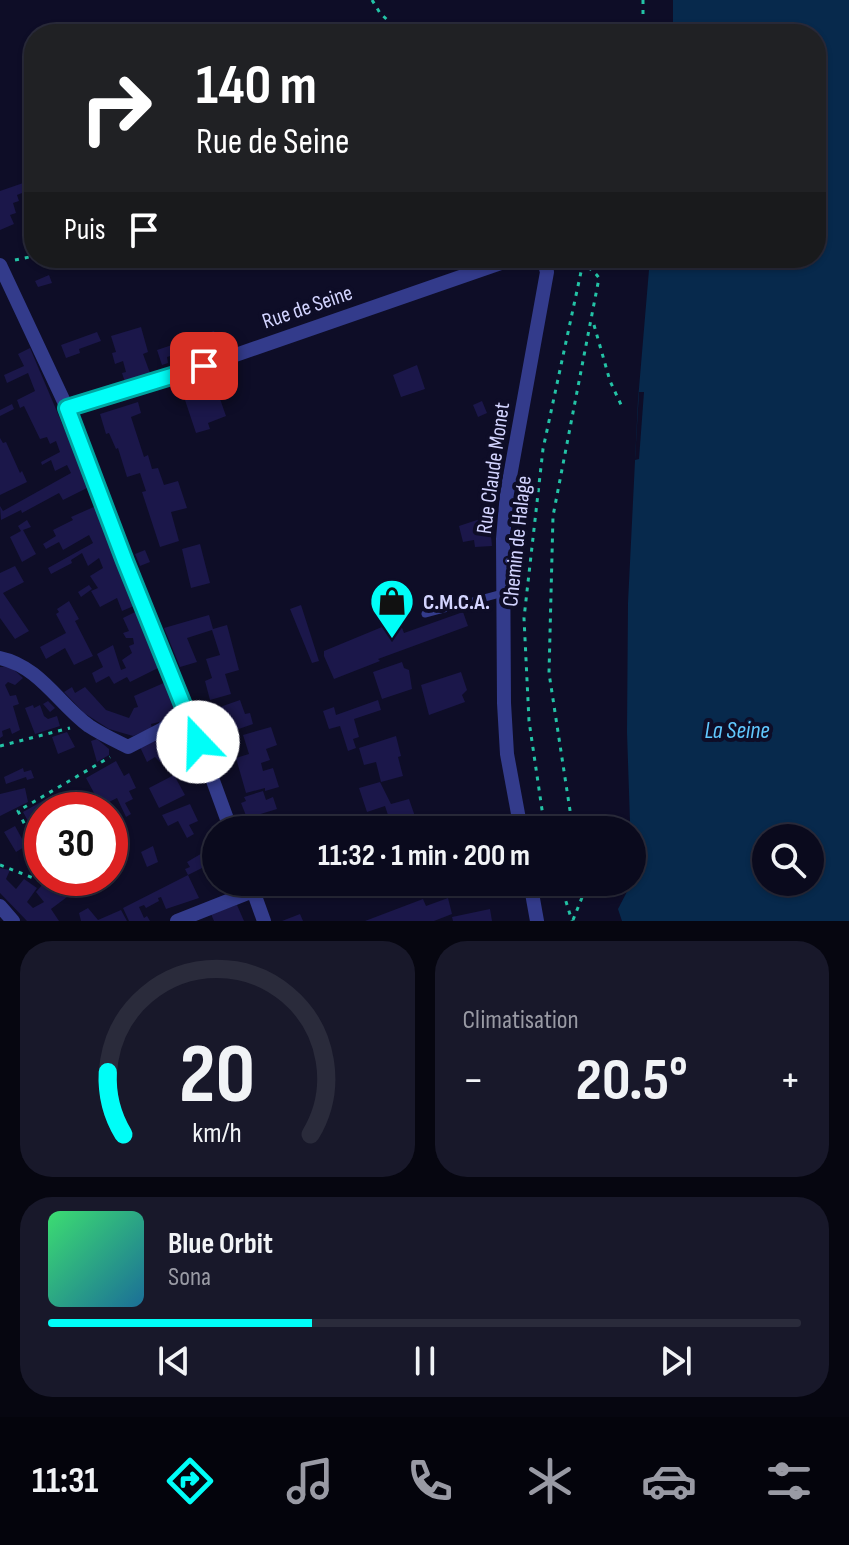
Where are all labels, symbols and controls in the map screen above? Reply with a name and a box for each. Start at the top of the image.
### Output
text: 140 m [196,53,317,120]
icon: right [64,56,168,160]
text: Rue de Seine [196,121,350,164]
icon: arrive [122,208,166,252]
text: Puis [64,212,106,248]
street label: Rue de Seine [259,279,356,335]
pin [170,332,238,400]
icon: arrive [182,344,226,388]
street label: Rue Claude Monet [471,400,516,536]
street label: Chemin de Halage [497,474,538,608]
shop icon: C.M.C.A. [368,577,416,640]
place label: C.M.C.A. [423,589,490,616]
position arrow [156,700,240,784]
water label: La Seine [704,716,770,745]
speed limit sign: 30 [24,792,128,896]
map controls [752,824,824,896]
button: search [752,824,824,896]
text: 11:32 · 1 min · 200 m [318,838,530,874]
text: Climatisation [463,1005,579,1036]
text: 20 [179,1026,255,1126]
text: 20.5° [576,1045,688,1117]
text: − [463,1054,484,1107]
text: + [779,1054,801,1107]
text: km/h [193,1116,242,1151]
text: Blue Orbit [168,1226,273,1262]
text: Sona [168,1262,211,1293]
icon: previous [152,1339,196,1383]
icon: pause [403,1339,447,1383]
icon: next [654,1339,698,1383]
icon: directions [162,1453,218,1509]
icon: music [282,1453,338,1509]
icon: phone [402,1453,458,1509]
icon: climate [522,1453,578,1509]
icon: car [641,1453,697,1509]
icon: filters [761,1453,817,1509]
text: 11:31 [32,1460,98,1503]

